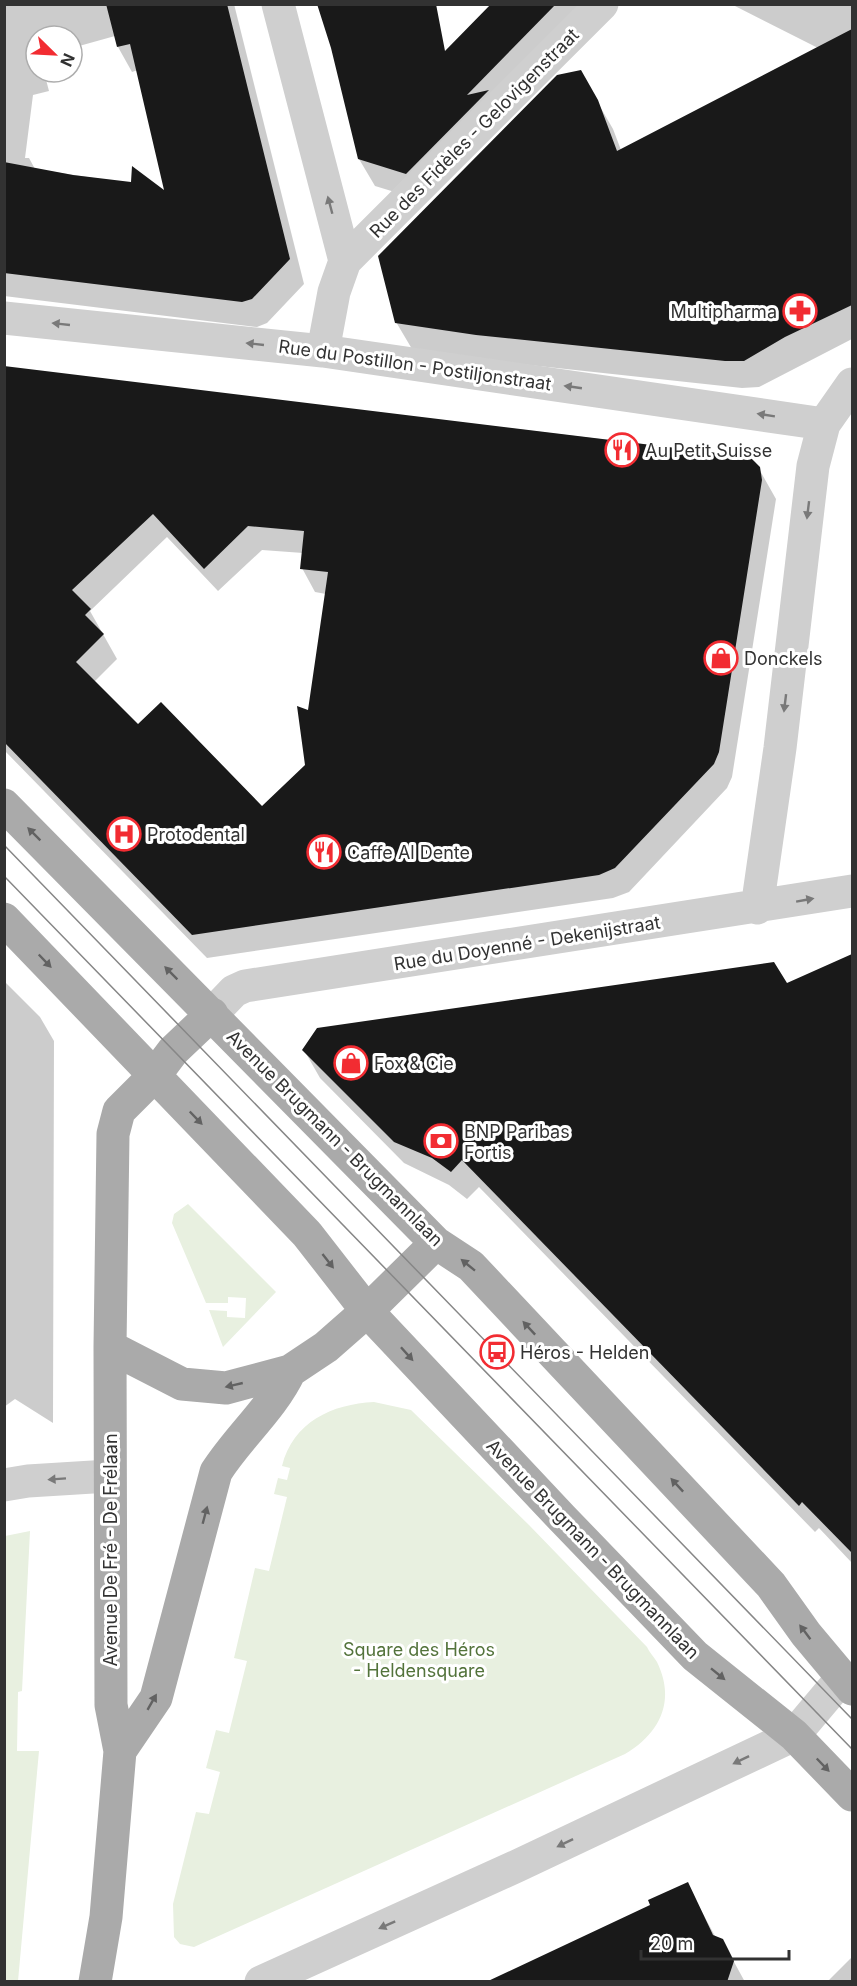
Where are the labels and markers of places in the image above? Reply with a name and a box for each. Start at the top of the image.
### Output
pharmacy icon: Multipharma [782,293,818,329]
place label: Multipharma [671,301,777,322]
restaurant icon: Au Petit Suisse [604,432,640,468]
place label: Au Petit Suisse [645,440,772,461]
shop icon: Donckels [703,640,739,676]
place label: Donckels [744,648,823,669]
hospital icon: Protodental [106,816,142,852]
place label: Protodental [147,824,245,845]
restaurant icon: Caffe Al Dente [306,834,342,870]
place label: Caffe Al Dente [347,842,470,863]
shop icon: Fox & Cie [333,1045,369,1081]
place label: Fox & Cie [374,1053,454,1074]
place label: BNP Paribas Fortis [464,1121,570,1163]
bank icon: BNP Paribas Fortis [423,1123,459,1159]
bus stop icon: Héros - Helden [479,1334,515,1370]
place label: Héros - Helden [520,1342,649,1363]

